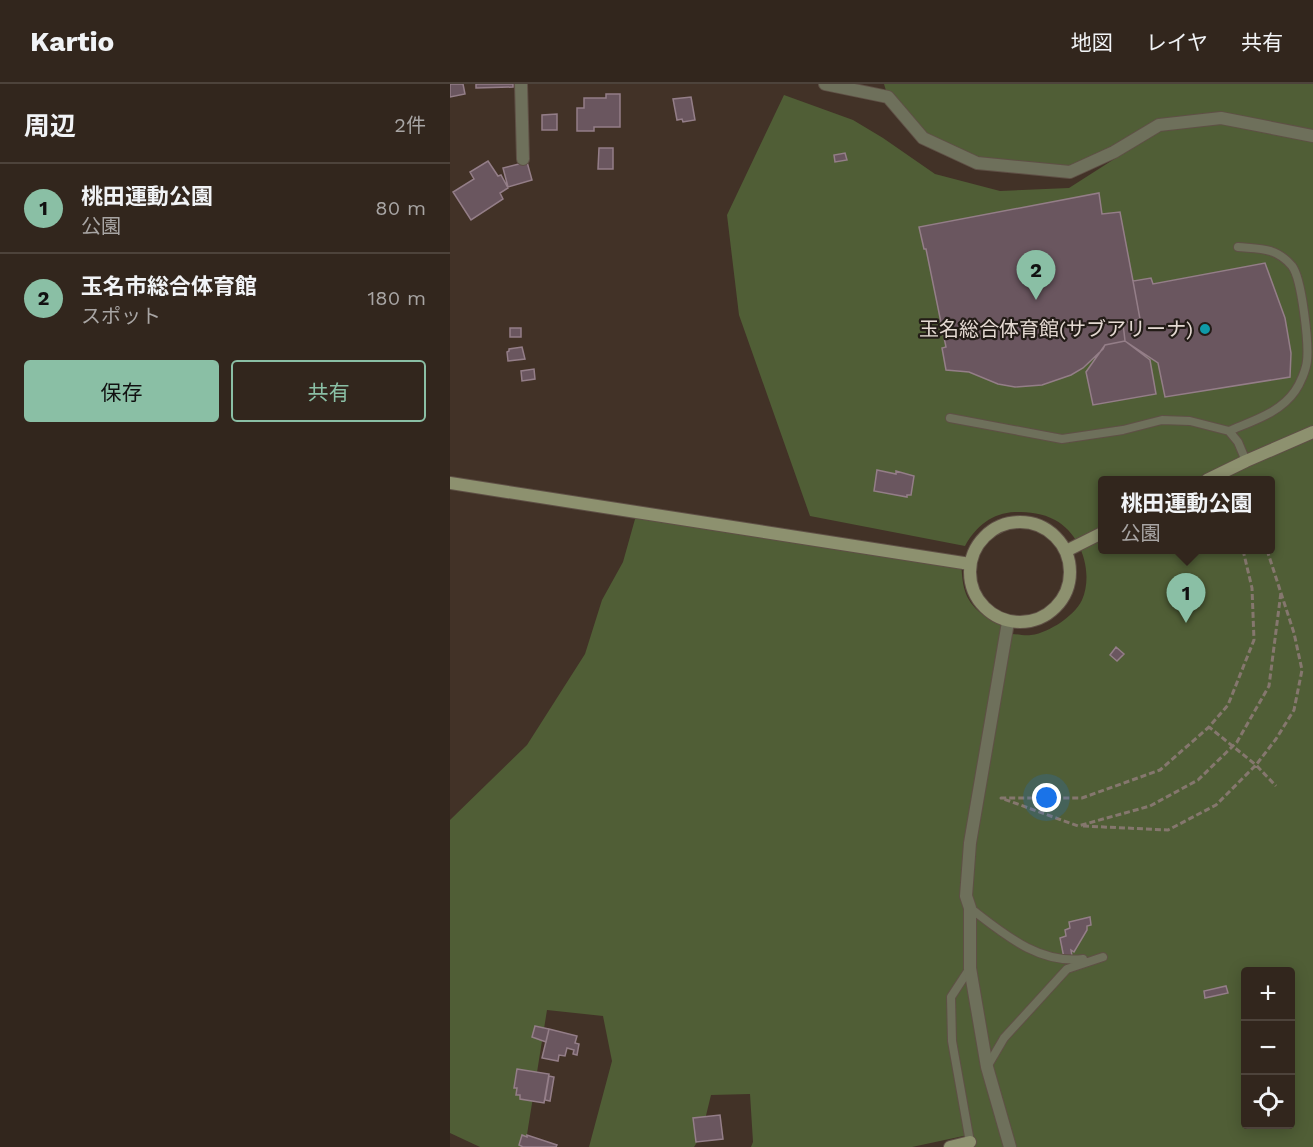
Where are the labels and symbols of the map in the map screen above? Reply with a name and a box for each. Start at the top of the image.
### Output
pin: 2 [1016,250,1056,300]
place label: 玉名総合体育館(サブアリーナ) [919,317,1193,341]
marker: 玉名総合体育館(サブアリーナ) [1198,322,1212,336]
pin: 1 [1166,574,1206,623]
your location [1032,783,1061,812]

